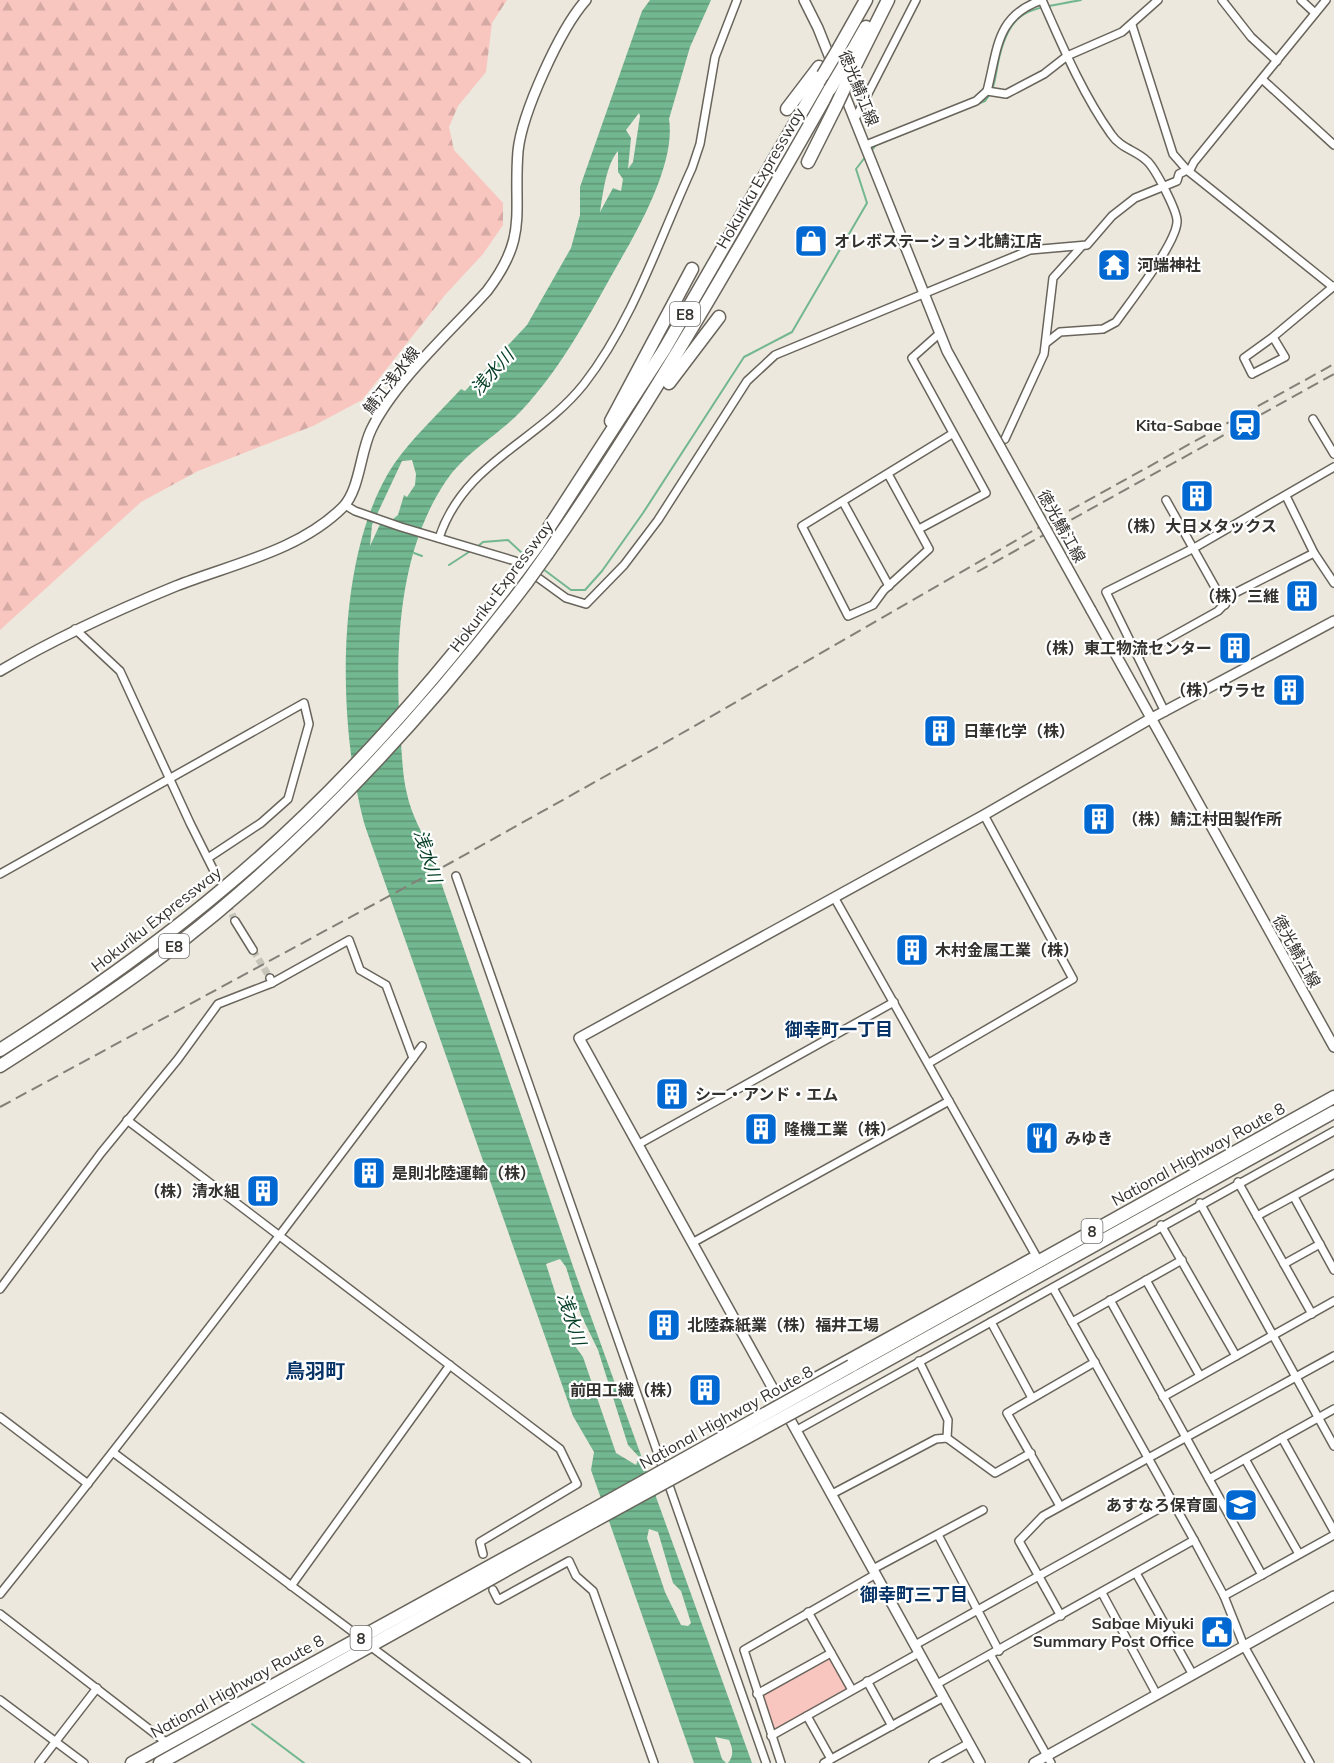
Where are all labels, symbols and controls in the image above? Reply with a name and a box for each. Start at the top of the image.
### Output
street label: 徳光鯖江線 [835,47,883,129]
street label: Hokuriku Expressway [711,103,809,252]
shop icon: オレボステーション北鯖江店 [793,223,829,259]
place label: オレボステーション北鯖江店 [834,231,1042,251]
temple icon: 河端神社 [1096,247,1132,283]
place label: 河端神社 [1137,255,1201,275]
road number: E8 [670,302,700,326]
street label: 鯖江浅水線 [358,342,424,418]
water label: 浅水川 [465,343,520,400]
station icon: Kita-Sabae [1227,407,1263,443]
place label: Kita-Sabae [1136,415,1222,435]
building icon: （株）大日メタックス [1179,478,1215,514]
street label: 徳光鯖江線 [1034,486,1090,566]
street label: Hokuriku Expressway [445,516,557,656]
place label: （株）大日メタックス [1117,516,1277,536]
building icon: （株）三維 [1284,578,1320,614]
place label: （株）三維 [1199,586,1279,606]
building icon: （株）東工物流センター [1217,630,1253,666]
place label: （株）東工物流センター [1036,638,1212,658]
building icon: （株）ウラセ [1271,672,1307,708]
place label: （株）ウラセ [1170,680,1266,700]
building icon: 日華化学（株） [922,713,958,749]
place label: 日華化学（株） [963,721,1075,741]
building icon: （株）鯖江村田製作所 [1081,801,1117,837]
place label: （株）鯖江村田製作所 [1122,809,1282,829]
water label: 浅水川 [409,827,447,887]
street label: Hokuriku Expressway [87,862,225,976]
street label: 徳光鯖江線 [1269,911,1325,991]
building icon: 木村金属工業（株） [894,932,930,968]
road number: E8 [159,934,189,958]
place label: 木村金属工業（株） [935,940,1079,960]
district label: 御幸町一丁目 [784,1018,893,1041]
building icon: シー・アンド・エム [654,1076,690,1112]
place label: シー・アンド・エム [695,1084,838,1104]
street label: National Highway Route 8 [1108,1098,1288,1210]
building icon: 隆機工業（株） [743,1111,779,1147]
place label: 隆機工業（株） [784,1119,896,1139]
restaurant icon: みゆき [1024,1120,1060,1156]
place label: みゆき [1065,1128,1113,1148]
building icon: 是則北陸運輸（株） [351,1155,387,1191]
place label: 是則北陸運輸（株） [392,1163,536,1183]
building icon: （株）清水組 [245,1173,281,1209]
place label: （株）清水組 [144,1181,240,1201]
road number: 8 [1082,1219,1102,1243]
water label: 浅水川 [553,1290,592,1350]
building icon: 北陸森紙業（株）福井工場 [646,1307,682,1343]
place label: 北陸森紙業（株）福井工場 [687,1315,879,1335]
district label: 鳥羽町 [285,1358,345,1383]
street label: National Highway Route 8 [636,1361,816,1473]
building icon: 前田工繊（株） [687,1372,723,1408]
place label: 前田工繊（株） [570,1380,682,1400]
school or university icon: あすなろ保育園 [1223,1487,1259,1523]
place label: あすなろ保育園 [1106,1495,1218,1515]
district label: 御幸町三丁目 [859,1583,968,1606]
place label: Sabae Miyuki Summary Post Office [1033,1613,1194,1651]
public building icon: Sabae Miyuki Summary Post Office [1199,1614,1235,1650]
road number: 8 [350,1626,372,1650]
street label: National Highway Route 8 [147,1630,327,1742]

